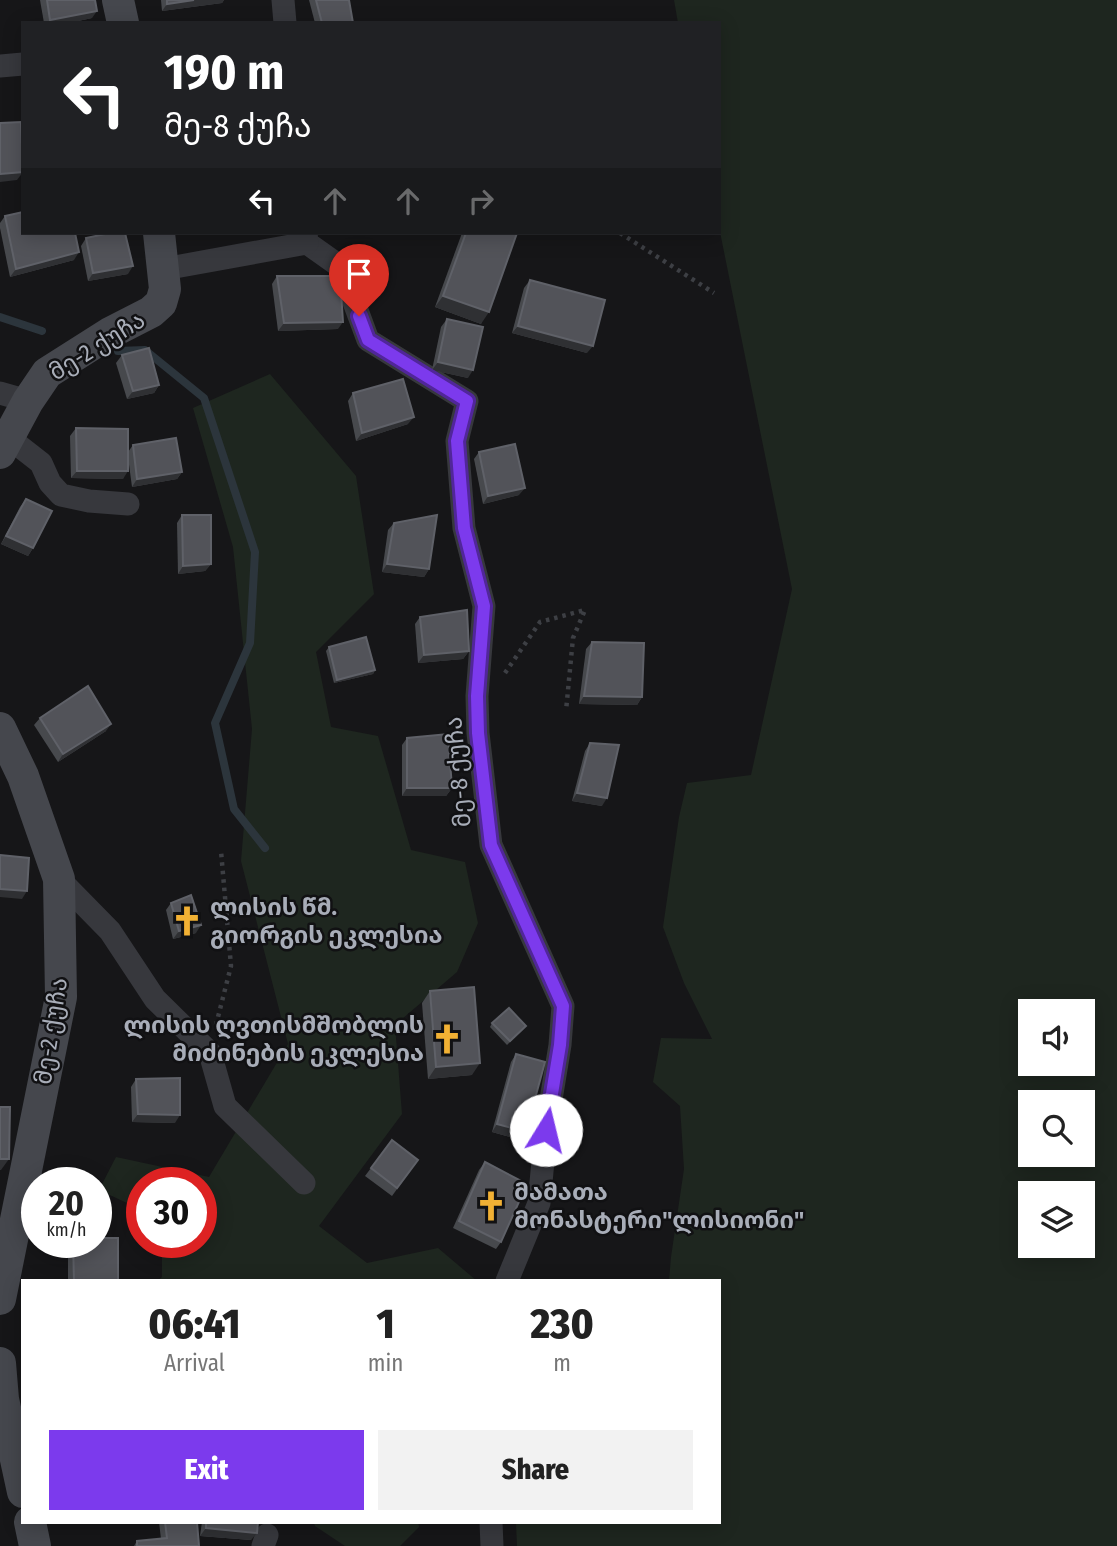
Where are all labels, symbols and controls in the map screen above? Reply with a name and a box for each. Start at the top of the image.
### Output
text: 190 m [164,43,284,102]
icon: left [49,49,140,140]
text: მე-8 ქუჩა [164,107,312,145]
icon: left [243,182,281,220]
icon: ahead [316,182,354,220]
icon: ahead [389,182,427,220]
icon: right [462,182,500,220]
pin [329,244,389,316]
icon: arrive [340,255,378,293]
street label: მე-2 ქუჩა [44,306,150,386]
street label: მე-8 ქუჩა [439,716,477,828]
place label: ლისის წმ. გიორგის ეკლესია [210,893,443,949]
church icon: ლისის წმ. გიორგის ეკლესია [170,904,204,938]
street label: მე-2 ქუჩა [29,976,73,1086]
map controls [1018,999,1095,1258]
button: sound [1018,999,1095,1076]
place label: ლისის ღვთისმშობლის მიძინების ეკლესია [123,1011,424,1067]
church icon: ლისის ღვთისმშობლის მიძინების ეკლესია [430,1022,464,1056]
button: search [1018,1090,1095,1167]
position arrow [509,1093,583,1167]
speed limit sign: 30 [126,1167,217,1258]
place label: მამათა მონასტერი"ლისიონი" [514,1178,804,1234]
button: layers [1018,1181,1095,1258]
text: 20 [49,1182,84,1224]
church icon: მამათა მონასტერი"ლისიონი" [474,1189,508,1223]
text: km/h [46,1219,87,1241]
text: 06:41 [148,1299,241,1349]
text: 1 [376,1299,395,1349]
text: 230 [531,1299,594,1349]
text: Arrival [164,1349,225,1377]
text: min [368,1349,403,1377]
text: m [553,1349,571,1377]
button: Exit [49,1430,364,1510]
button: Share [378,1430,693,1510]

